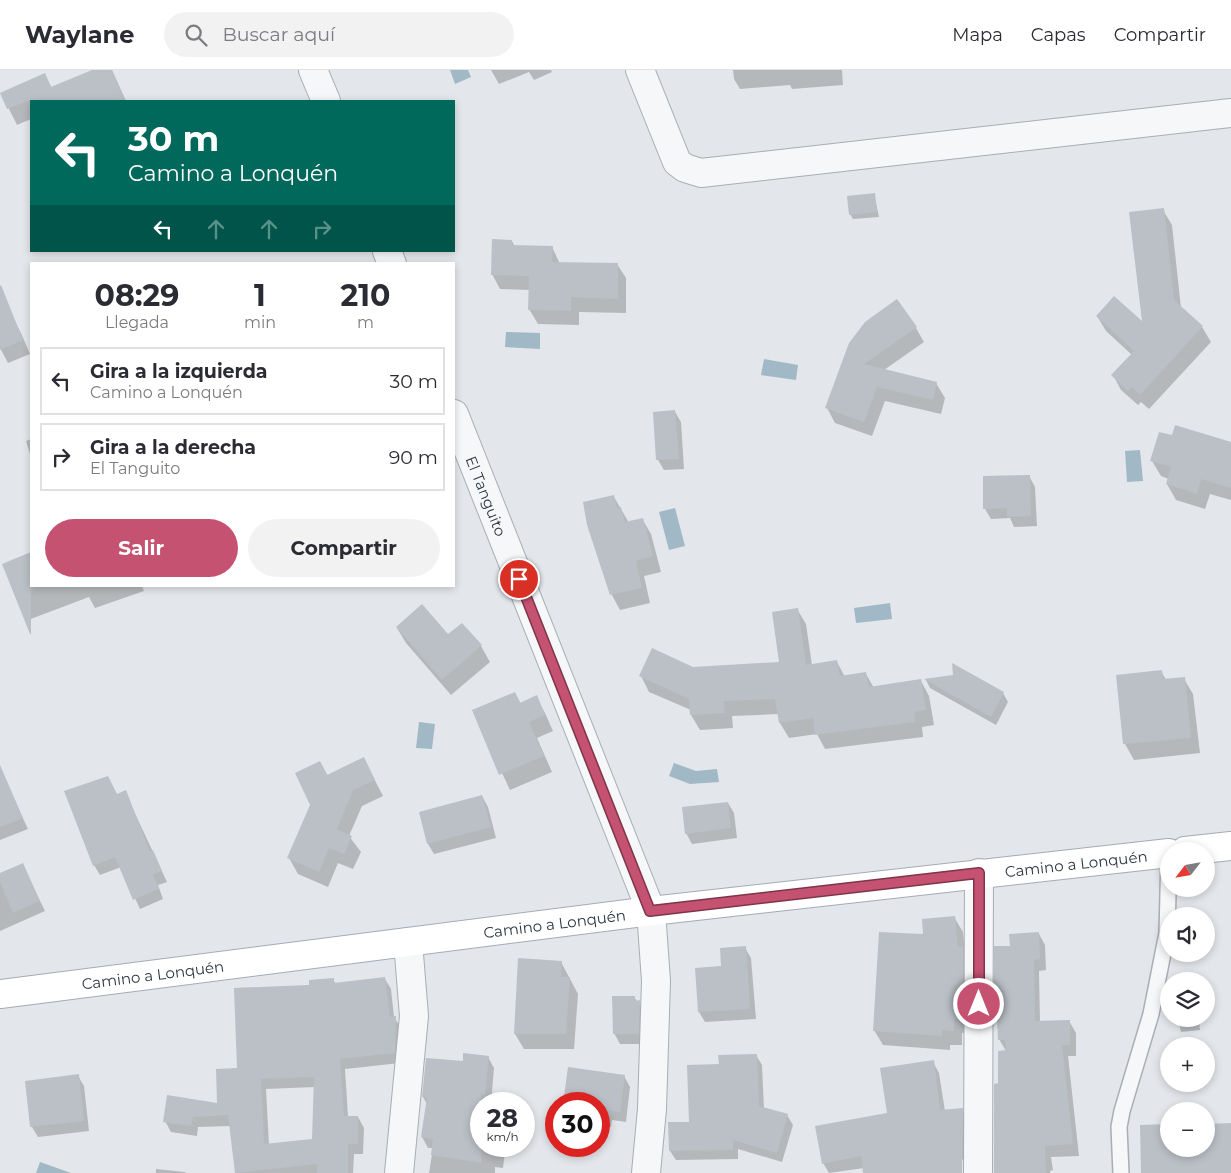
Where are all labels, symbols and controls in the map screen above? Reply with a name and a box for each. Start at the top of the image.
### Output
search box [164,12,514,57]
text: Waylane [25,20,134,49]
icon: search [182,21,210,49]
text: Buscar aquí [222,23,335,46]
text: Mapa [952,24,1003,46]
text: Capas [1031,24,1086,46]
text: Compartir [1114,24,1206,46]
text: 30 m [128,117,219,160]
icon: left [45,120,110,185]
text: Camino a Lonquén [128,160,338,187]
icon: left [149,215,177,243]
icon: ahead [202,215,230,243]
icon: ahead [255,215,283,243]
icon: right [308,215,336,243]
text: 08:29 [95,277,179,314]
text: 1 [254,277,266,314]
text: 210 [341,277,390,314]
text: Llegada [105,313,169,332]
text: min [244,313,276,332]
text: m [357,313,374,332]
text: Gira a la izquierda [90,360,268,383]
icon: left [47,367,75,395]
text: 30 m [390,370,438,393]
text: Camino a Lonquén [90,383,243,402]
text: Gira a la derecha [90,436,256,459]
icon: right [47,443,75,471]
text: 90 m [389,446,438,469]
street label: El Tanguito [462,453,511,539]
text: El Tanguito [90,459,180,478]
button: Salir [45,519,238,577]
button: Compartir [248,519,440,577]
pin [498,558,540,600]
icon: arrive [505,565,533,593]
north arrow [1160,842,1215,898]
map controls [1160,842,1215,1157]
street label: Camino a Lonquén [1004,846,1148,881]
street label: Camino a Lonquén [482,905,627,942]
button: sound [1160,907,1215,962]
street label: Camino a Lonquén [80,956,225,993]
button: layers [1160,972,1215,1027]
position arrow [952,977,1004,1029]
button: + [1160,1037,1215,1092]
speed limit sign: 30 [545,1092,610,1157]
button: − [1160,1102,1215,1157]
text: 28 [487,1103,518,1133]
text: km/h [486,1129,519,1144]

